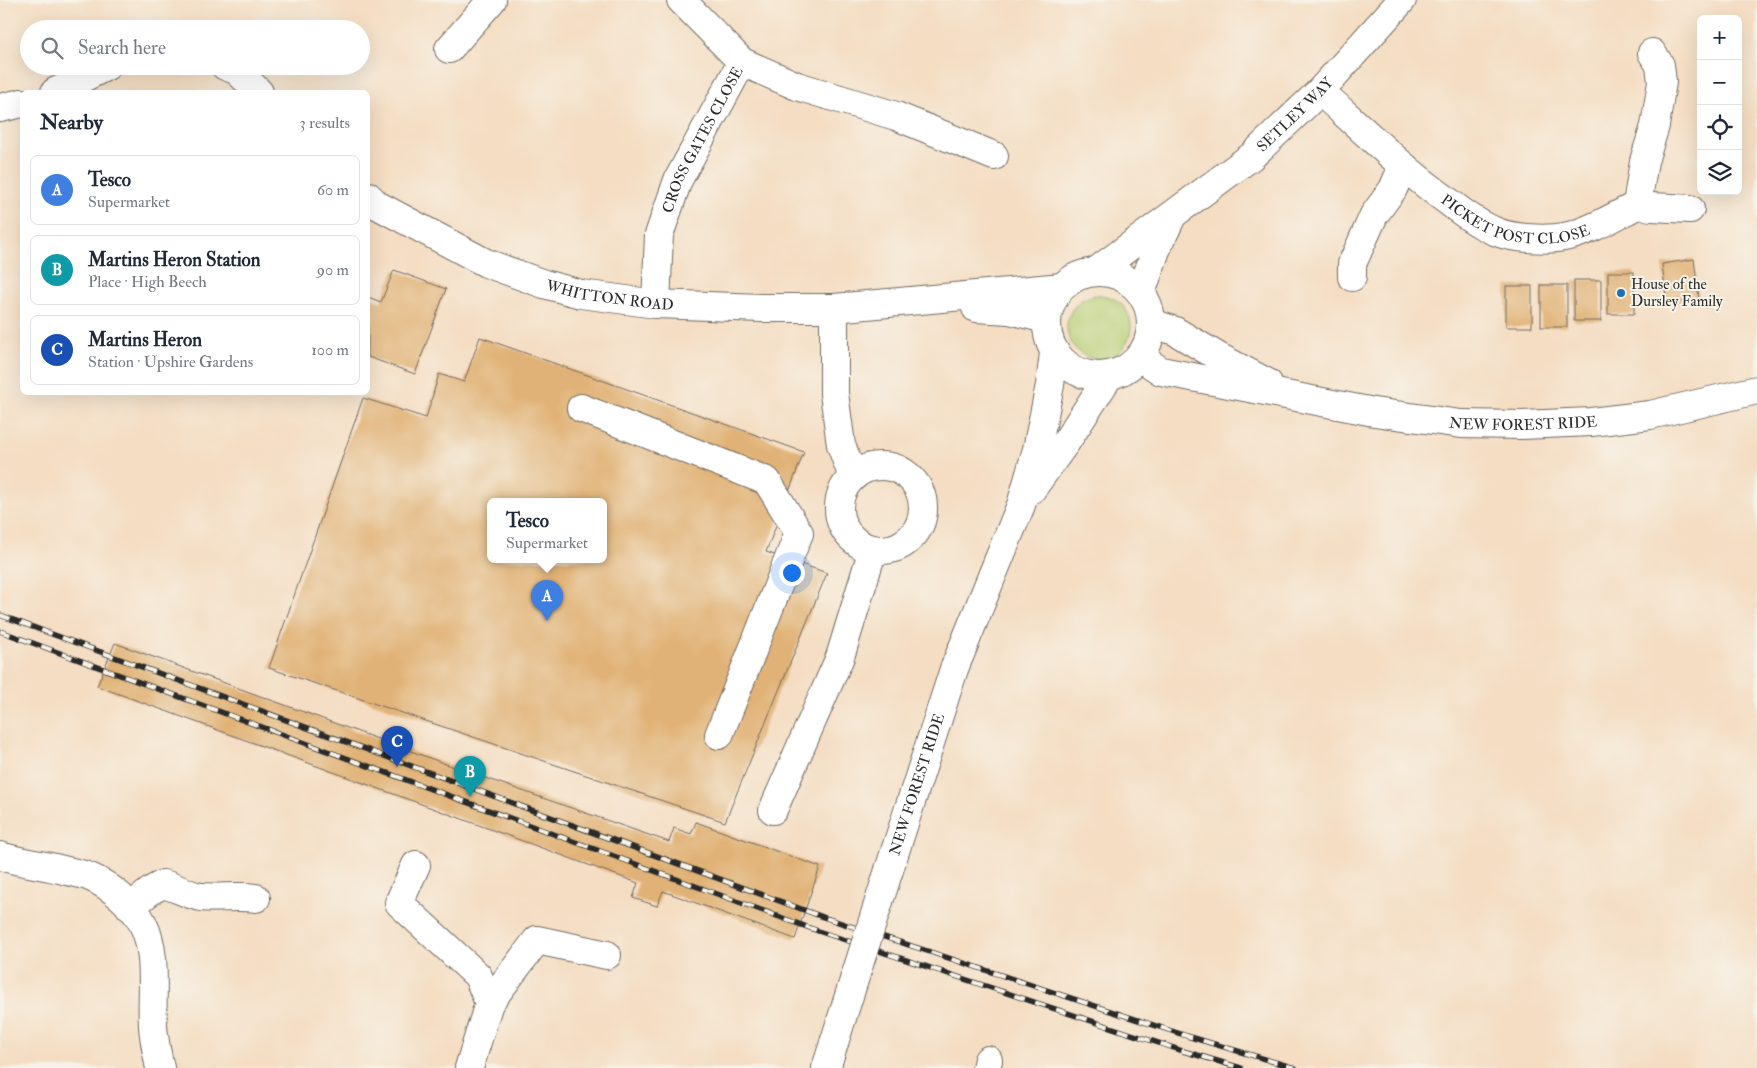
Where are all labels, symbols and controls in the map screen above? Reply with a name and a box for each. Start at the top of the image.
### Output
map controls [1697,15,1742,195]
button: + [1697,15,1742,60]
search box [20,20,370,75]
icon: search [38,34,66,62]
text: Search here [78,36,166,60]
button: − [1697,60,1742,105]
street label: CROSS GATES CLOSE [658,63,748,216]
street label: SETLEY WAY [1253,73,1338,156]
button: locate [1697,105,1742,150]
text: Nearby [40,109,103,136]
text: 3 results [299,113,350,133]
button: layers [1697,150,1742,195]
text: Tesco [88,168,131,192]
text: A [52,180,62,200]
text: 60 m [317,180,349,200]
street label: PICKET POST CLOSE [1437,190,1593,249]
text: Supermarket [88,192,170,212]
text: Martins Heron Station [88,248,261,272]
text: B [52,260,62,280]
text: 90 m [317,260,349,280]
text: Place · High Beech [88,272,207,292]
place label: House of the Dursley Family [1631,275,1723,311]
street label: WHITTON ROAD [543,276,674,315]
marker: House of the Dursley Family [1615,287,1627,299]
text: Martins Heron [88,328,202,352]
text: C [51,340,63,360]
text: 100 m [311,340,349,360]
text: Station · Upshire Gardens [88,352,253,372]
street label: NEW FOREST RIDE [1448,412,1598,435]
popup [487,498,607,563]
text: Tesco [506,509,549,533]
text: Supermarket [506,533,588,553]
your location [779,560,805,586]
pin: A [531,580,563,621]
street label: NEW FOREST RIDE [885,711,949,858]
pin: C [381,726,413,767]
pin: B [454,756,486,797]

